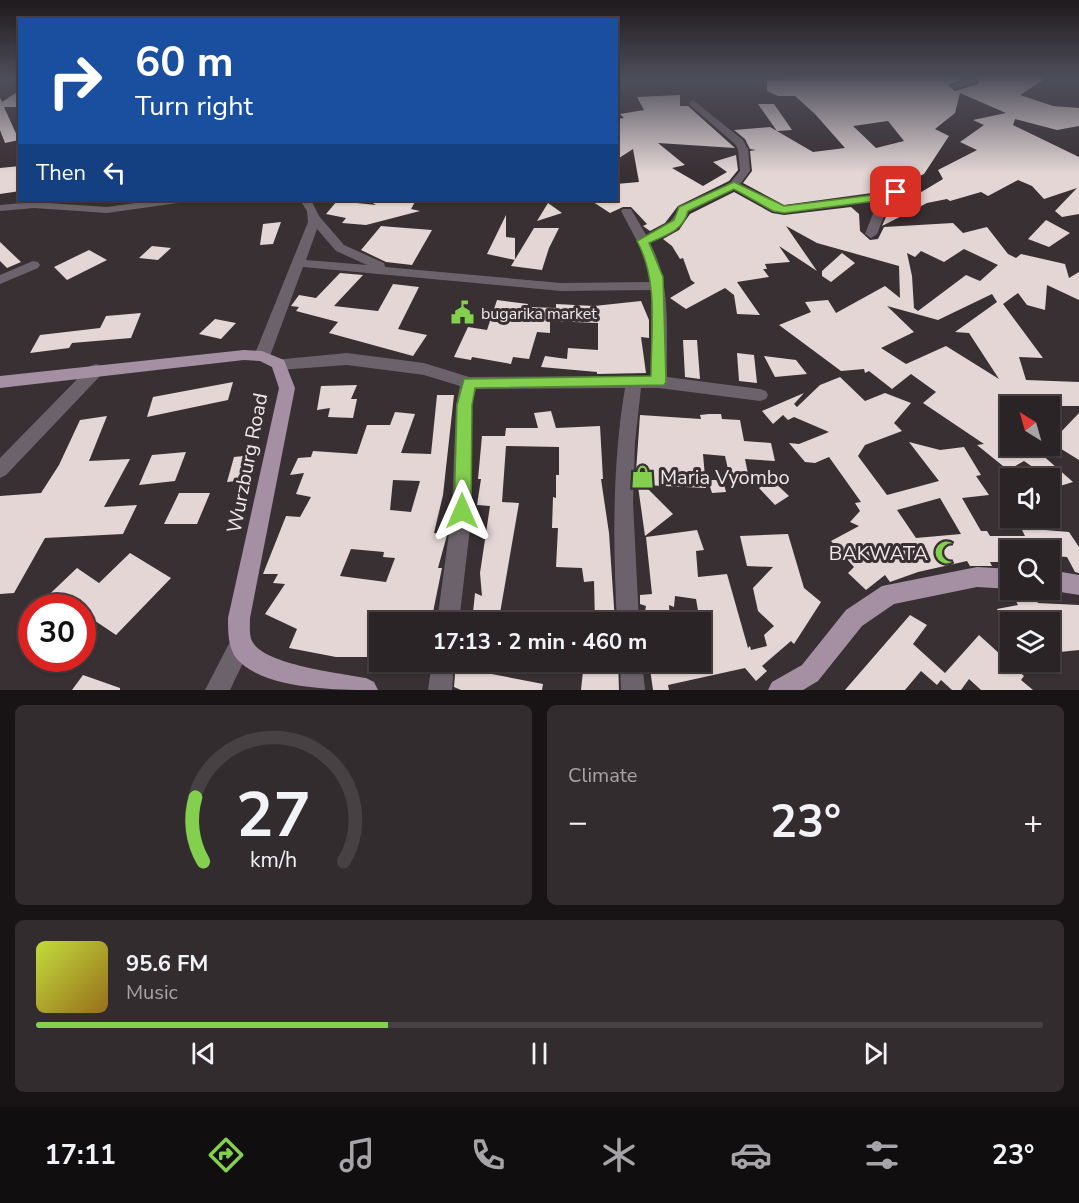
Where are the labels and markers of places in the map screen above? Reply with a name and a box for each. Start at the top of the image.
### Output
pin [870,166,921,217]
public building icon: bugarika market [450,300,476,326]
place label: bugarika market [481,303,597,325]
shop icon: Maria Vyombo [629,464,655,490]
place label: Maria Vyombo [660,464,790,491]
place label: BAKWATA [829,540,928,567]
mosque icon: BAKWATA [933,540,959,566]

